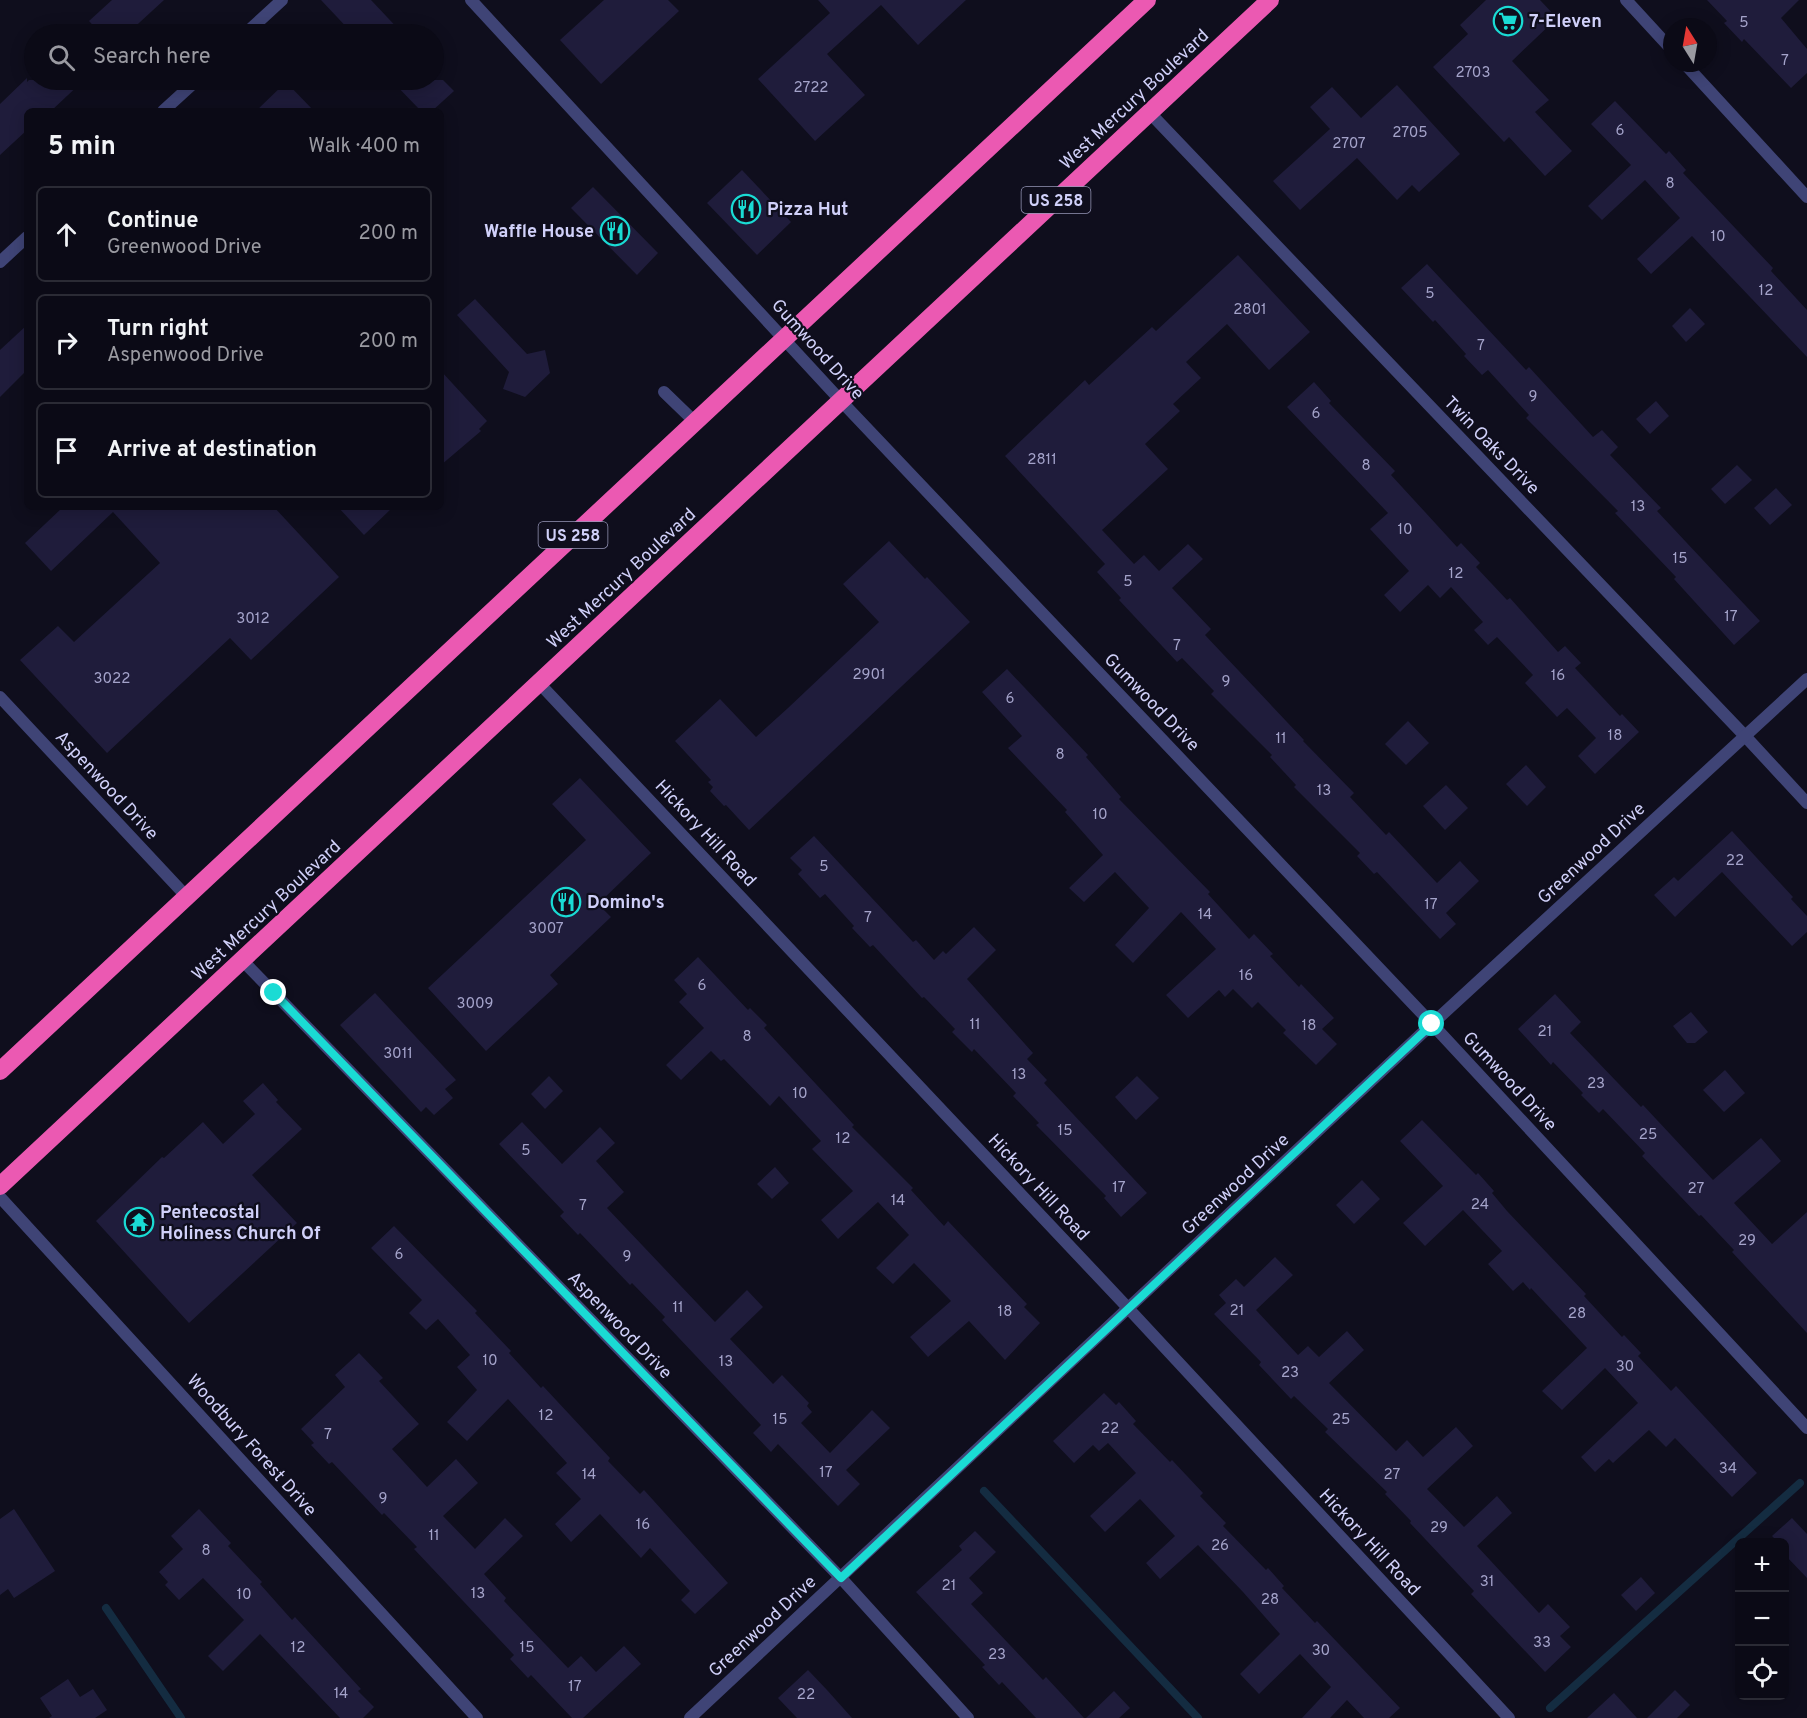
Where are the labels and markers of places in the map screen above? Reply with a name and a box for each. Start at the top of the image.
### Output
supermarket icon: 7-Eleven [1492,5,1524,37]
place label: 7-Eleven [1529,11,1602,34]
restaurant icon: Pizza Hut [730,193,762,225]
place label: Pizza Hut [767,199,848,222]
restaurant icon: Waffle House [599,215,631,247]
place label: Waffle House [484,221,594,244]
restaurant icon: Domino's [550,886,582,918]
place label: Domino's [587,892,665,915]
place label: Pentecostal Holiness Church Of [160,1202,321,1246]
temple icon: Pentecostal Holiness Church Of [123,1206,155,1238]

